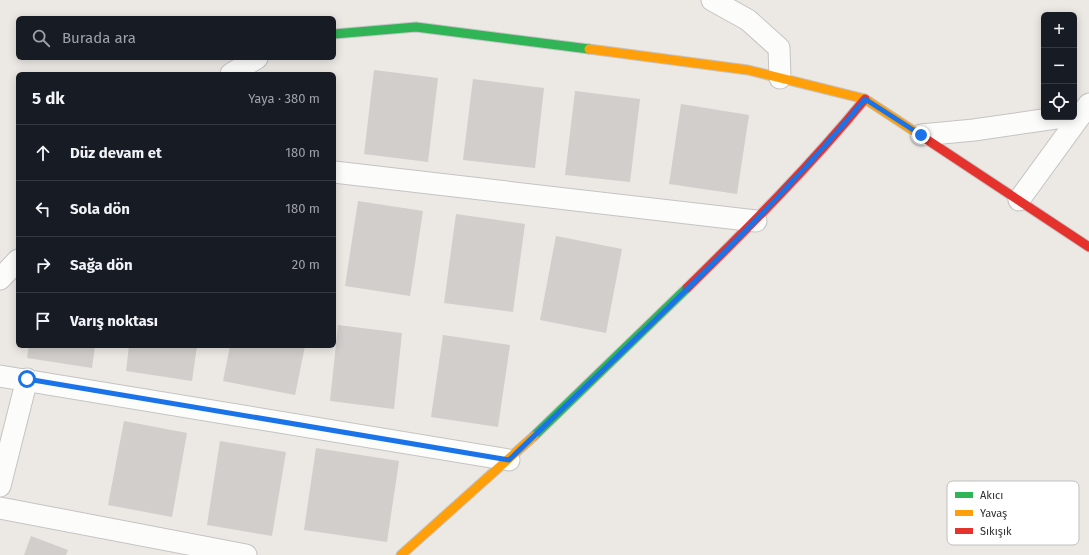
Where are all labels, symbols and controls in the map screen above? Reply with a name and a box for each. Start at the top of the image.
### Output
map controls [1041,12,1077,120]
button: + [1041,12,1077,48]
search box [16,16,336,60]
icon: search [30,27,52,49]
text: Burada ara [62,29,136,47]
button: − [1041,48,1077,84]
button: locate [1041,84,1077,120]
text: 5 dk [32,88,65,109]
text: Yaya · 380 m [248,91,320,106]
route end [912,126,930,144]
icon: ahead [32,142,54,164]
text: Düz devam et [70,144,162,162]
text: 180 m [285,145,320,160]
icon: left [32,198,54,220]
text: Sola dön [70,200,130,218]
text: 180 m [285,201,320,216]
icon: right [32,254,54,276]
text: Sağa dön [70,256,133,274]
text: 20 m [292,257,320,272]
icon: arrive [32,310,54,332]
text: Varış noktası [70,312,158,330]
route start [18,370,36,388]
legend [947,481,1079,545]
text: Akıcı [980,489,1003,502]
text: Yavaş [980,507,1007,520]
text: Sıkışık [980,525,1012,538]

